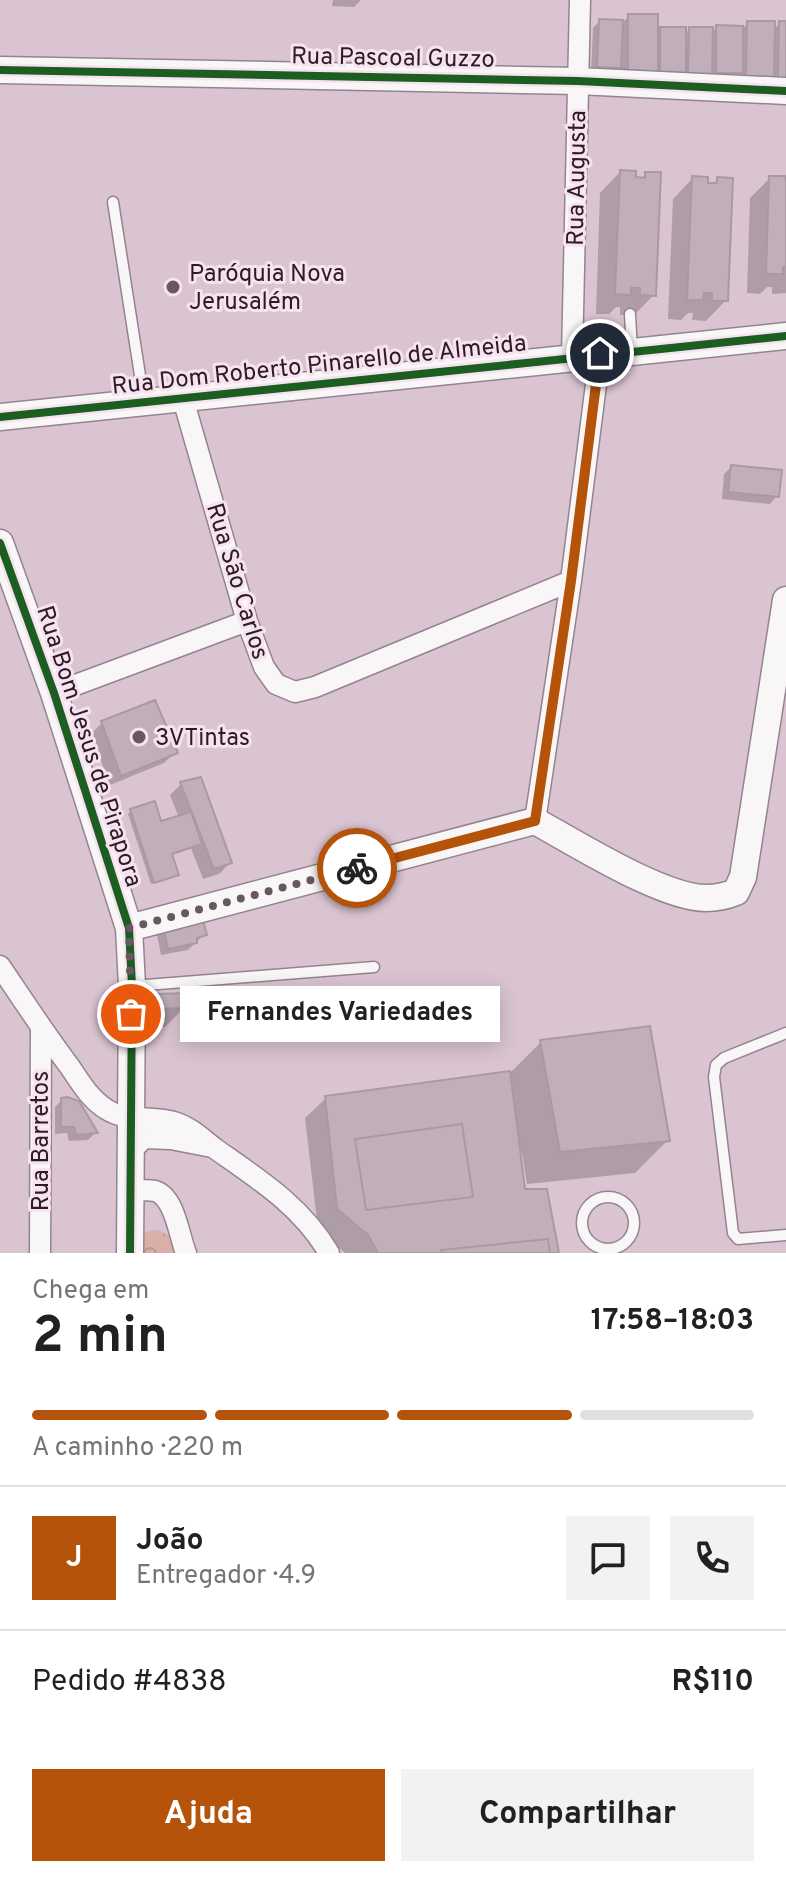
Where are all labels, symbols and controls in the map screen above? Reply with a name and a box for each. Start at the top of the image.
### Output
street label: Rua Pascoal Guzzo [291,42,495,76]
street label: Rua Augusta [562,110,594,246]
place label: Paróquia Nova Jerusalém [189,260,345,318]
marker: Paróquia Nova Jerusalém [164,278,182,296]
pin [566,319,634,387]
street label: Rua Dom Roberto Pinarello de Almeida [110,329,528,403]
icon: home [578,331,622,375]
street label: Rua São Carlos [198,500,274,663]
street label: Rua Bom Jesus de Pirapora [28,602,148,891]
place label: 3VTintas [155,724,250,754]
marker: 3VTintas [130,728,148,746]
courier [317,828,397,908]
icon: bike [335,846,379,890]
pin [97,980,165,1048]
callout: Fernandes Variedades [179,986,499,1042]
icon: bag [109,992,153,1036]
text: Fernandes Variedades [207,997,473,1030]
street label: Rua Barretos [27,1071,57,1211]
text: Chega em [32,1275,149,1308]
text: 17:58–18:03 [591,1303,754,1340]
text: 2 min [32,1305,168,1371]
text: A caminho · 220 m [32,1432,243,1465]
button: chat [566,1516,650,1600]
button: phone [670,1516,754,1600]
text: João [136,1523,203,1560]
text: J [66,1540,82,1577]
text: Entregador · 4.9 [136,1560,316,1593]
text: Pedido #4838 [32,1664,227,1701]
text: R$110 [671,1664,754,1701]
button: Ajuda [32,1769,385,1861]
button: Compartilhar [401,1769,754,1861]

